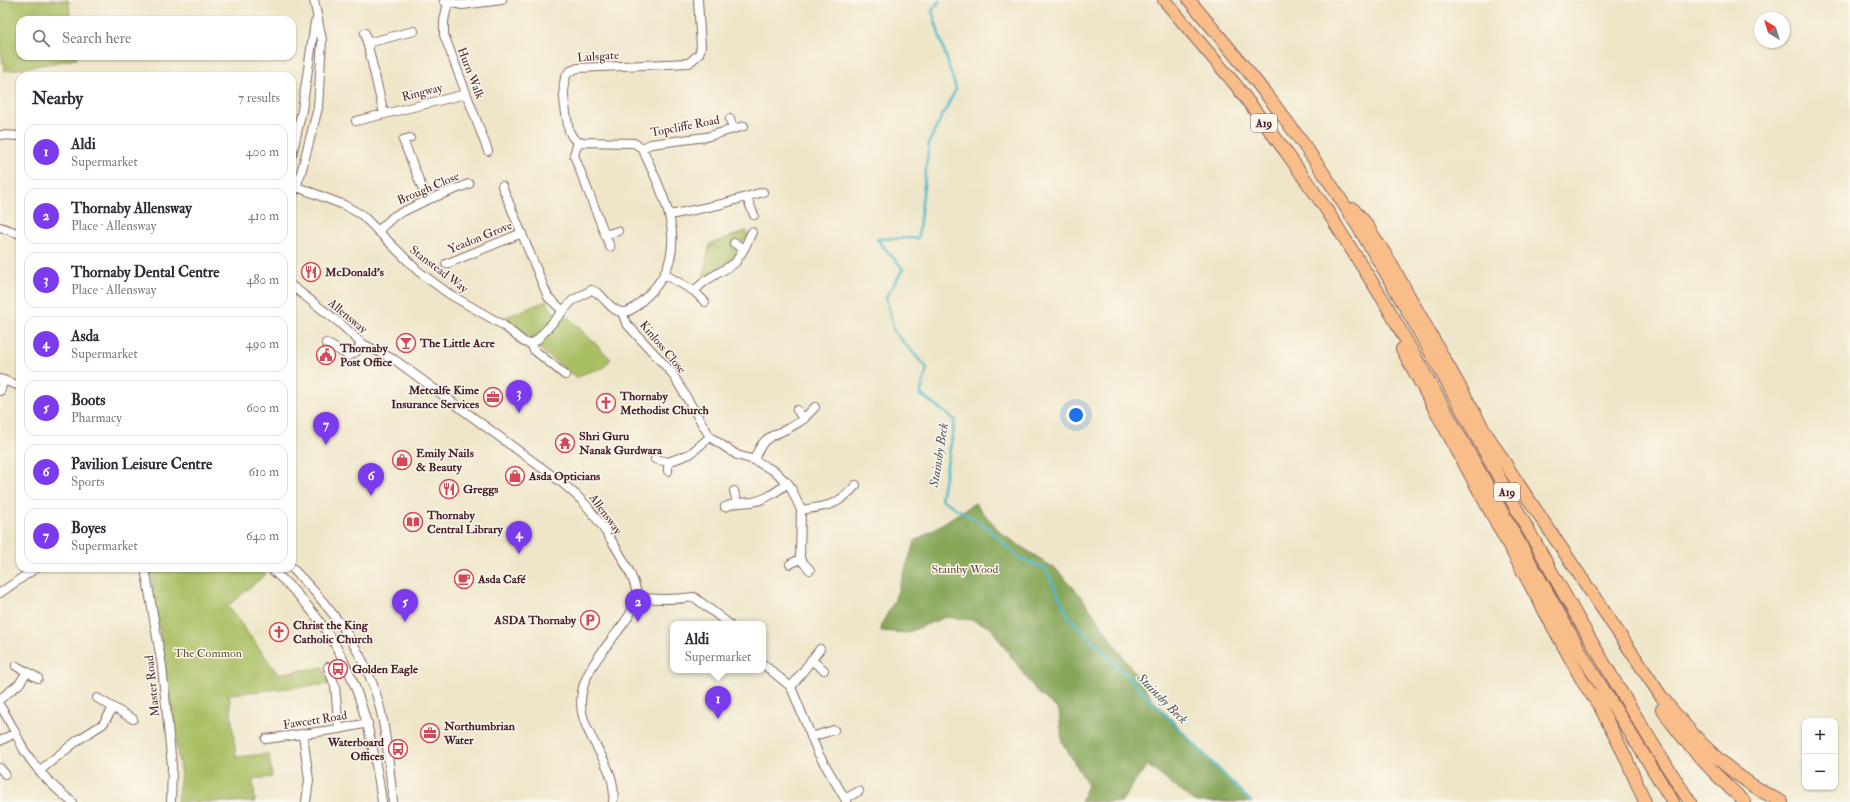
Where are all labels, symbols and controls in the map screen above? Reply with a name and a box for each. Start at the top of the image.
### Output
north arrow [1754,12,1790,48]
search box [16,16,296,60]
icon: search [30,27,52,49]
text: Search here [62,29,131,48]
street label: Hurn Walk [454,45,487,101]
street label: Lulsgate [577,48,619,65]
street label: Ringway [400,80,445,105]
text: Nearby [32,88,83,109]
text: 7 results [238,90,280,106]
street label: Topcliffe Road [649,112,721,141]
road number: A19 [1251,114,1277,132]
text: Aldi [71,135,96,154]
text: 1 [44,144,48,160]
text: 400 m [246,144,279,160]
text: Supermarket [71,154,138,170]
street label: Brough Close [395,169,461,208]
text: Thornaby Allensway [71,199,192,218]
text: 2 [43,208,49,224]
text: 410 m [248,208,279,224]
text: Place · Allensway [71,218,156,234]
street label: Yeadon Grove [446,218,514,257]
street label: Stanstead Way [407,243,471,297]
restaurant icon: McDonald's [300,261,322,283]
text: Thornaby Dental Centre [71,263,220,282]
place label: McDonald's [324,265,384,280]
text: 3 [44,272,49,288]
text: 480 m [246,272,279,288]
text: Place · Allensway [71,282,156,298]
street label: Allensway [324,295,371,338]
street label: Kinloss Close [636,318,689,377]
text: Asda [71,327,99,346]
bar icon: The Little Acre [395,332,417,354]
text: 4 [42,336,50,352]
text: 490 m [246,336,279,352]
place label: The Little Acre [419,336,496,351]
place label: Thornaby Post Office [339,341,393,370]
public building icon: Thornaby Post Office [315,344,337,366]
text: Supermarket [71,346,138,362]
pin: 3 [506,380,532,413]
place label: Metcalfe Kime Insurance Services [391,383,480,412]
office icon: Metcalfe Kime Insurance Services [482,386,504,408]
place label: Thornaby Methodist Church [619,389,709,418]
text: Boots [71,391,105,410]
church icon: Thornaby Methodist Church [595,392,617,414]
text: 5 [43,400,49,416]
text: 600 m [246,400,279,416]
your location [1066,405,1086,425]
text: Pharmacy [71,410,122,426]
pin: 7 [313,412,339,445]
water label: Stainsby Beck [926,422,952,489]
place label: Shri Guru Nanak Gurdwara [578,429,663,458]
temple icon: Shri Guru Nanak Gurdwara [554,432,576,454]
place label: Emily Nails & Beauty [416,446,474,475]
shop icon: Emily Nails & Beauty [391,449,413,471]
text: Pavilion Leisure Centre [71,455,212,474]
pin: 6 [358,463,384,496]
text: 6 [43,464,49,480]
text: 610 m [248,464,279,480]
shop icon: Asda Opticians [504,465,526,487]
place label: Asda Opticians [528,469,600,484]
text: Sports [71,474,105,490]
restaurant icon: Greggs [438,478,460,500]
place label: Greggs [463,482,498,497]
road number: A19 [1494,483,1520,501]
street label: Allensway [585,490,626,538]
place label: Thornaby Central Library [426,508,503,537]
library icon: Thornaby Central Library [402,511,424,533]
text: Boyes [71,519,106,538]
pin: 4 [506,521,532,554]
text: 7 [43,528,49,544]
text: 640 m [246,528,279,544]
text: Supermarket [71,538,138,554]
park label: Stainby Wood [931,562,999,577]
cafe icon: Asda Café [453,568,475,590]
place label: Asda Café [477,572,527,587]
pin: 5 [392,589,418,622]
pin: 2 [625,589,651,622]
parking icon: ASDA Thornaby [579,609,601,631]
place label: ASDA Thornaby [493,613,577,628]
place label: Christ the King Catholic Church [293,618,374,647]
church icon: Christ the King Catholic Church [268,621,290,643]
popup [670,621,766,673]
text: Aldi [685,630,709,649]
park label: The Common [174,646,242,661]
text: Supermarket [685,649,751,665]
street label: Master Road [142,654,163,717]
bus stop icon: Golden Eagle [327,658,349,680]
place label: Golden Eagle [352,662,419,677]
water label: Stainsby Beck [1133,669,1191,727]
pin: 1 [705,686,731,719]
street label: Fawcett Road [282,708,348,733]
map controls [1802,718,1838,790]
button: + [1802,718,1838,754]
place label: Northumbrian Water [443,719,516,748]
office icon: Northumbrian Water [419,722,441,744]
place label: Waterboard Offices [327,735,384,764]
bus stop icon: Waterboard Offices [387,738,409,760]
button: − [1802,754,1838,790]

